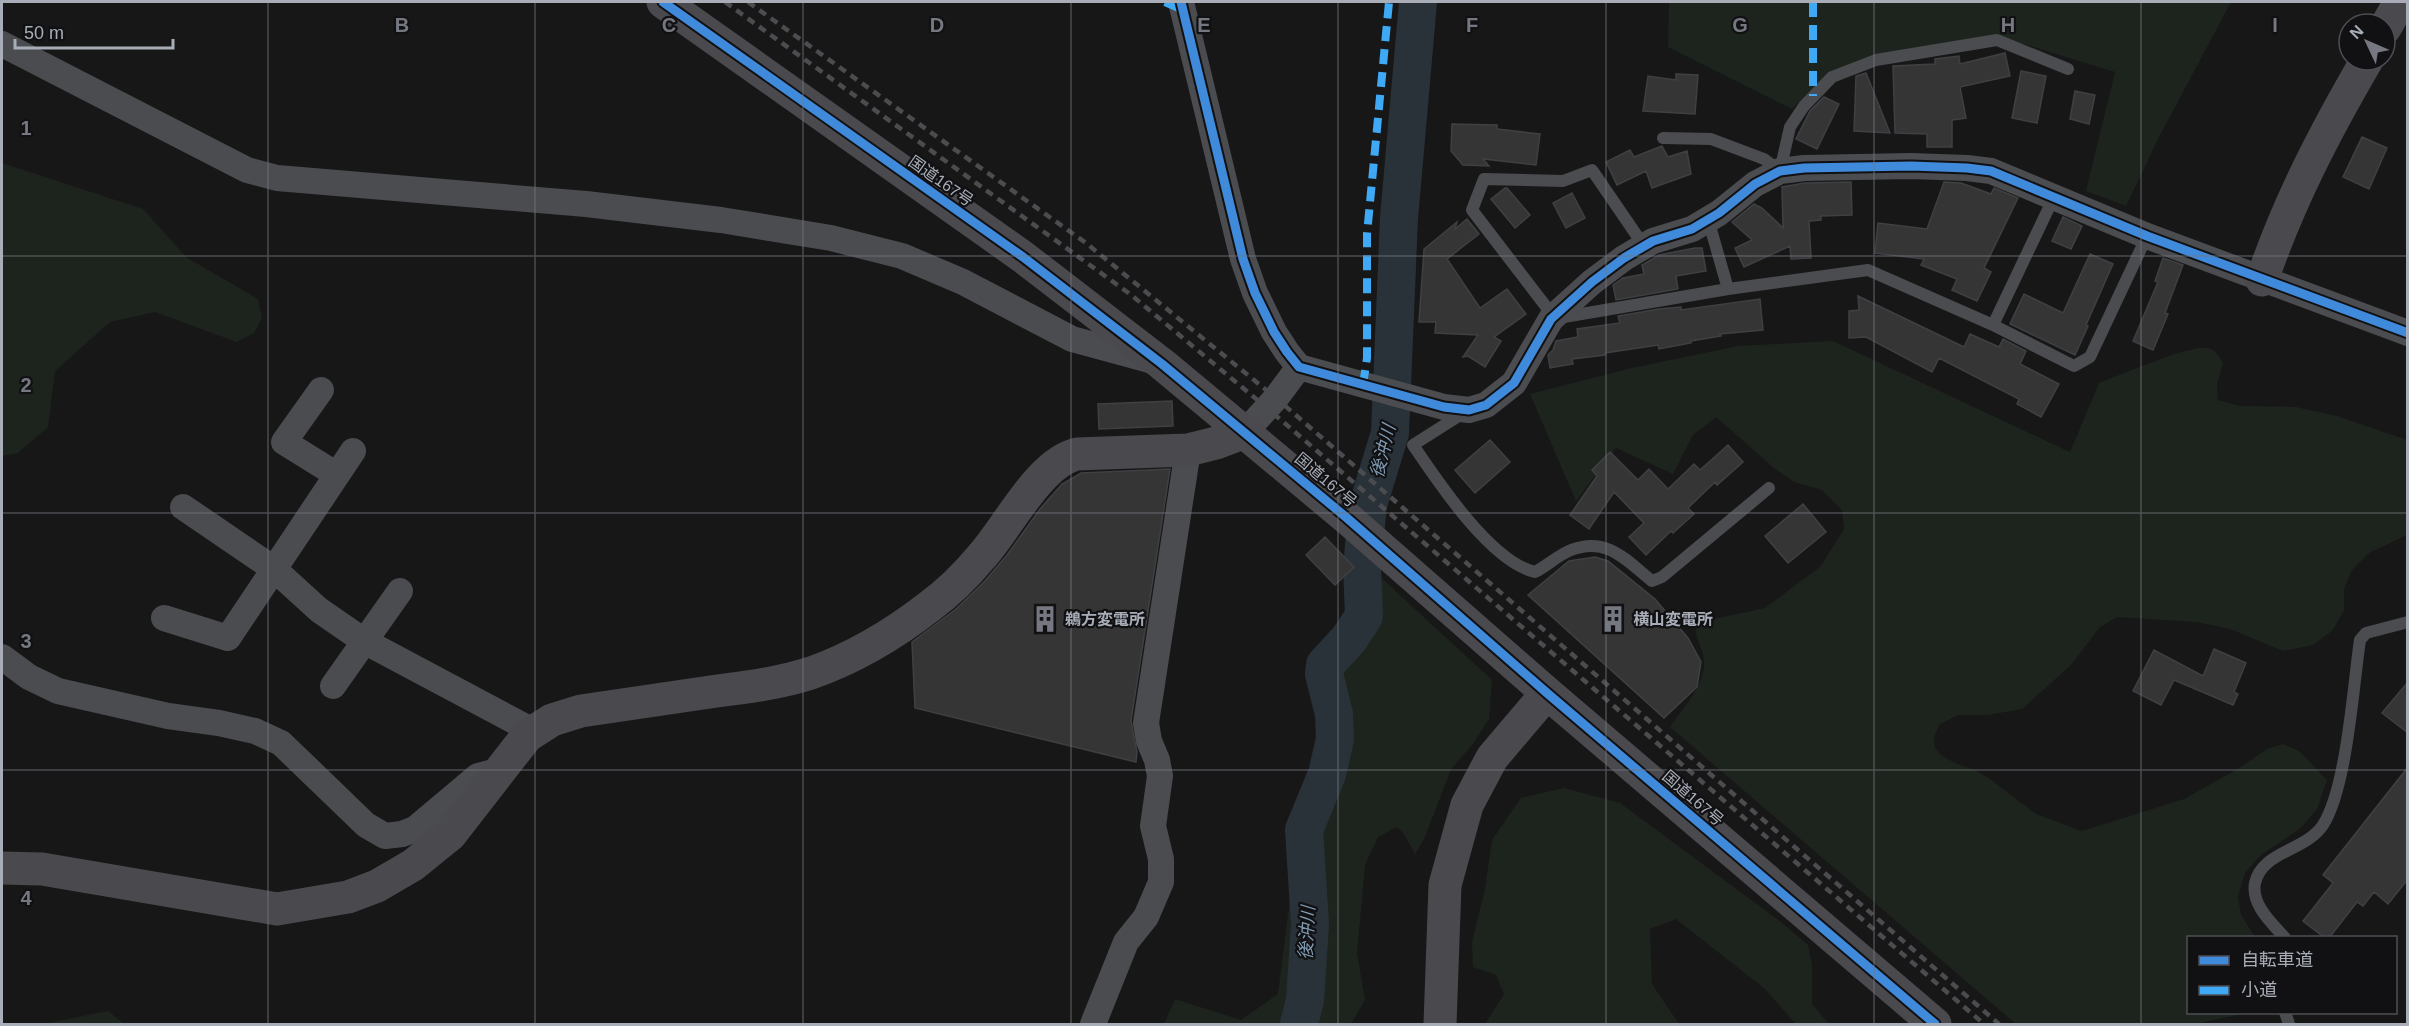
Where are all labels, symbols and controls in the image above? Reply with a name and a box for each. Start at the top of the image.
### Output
scale bar [15,12,172,50]
north arrow [2337,12,2397,72]
text: B [395,14,409,36]
text: C [662,14,676,36]
text: D [930,14,944,36]
text: E [1197,14,1211,36]
text: F [1466,14,1478,36]
text: G [1732,14,1748,36]
text: H [2001,14,2015,36]
text: I [2272,14,2278,36]
text: N [2346,22,2367,42]
text: 50 m [24,23,64,43]
text: 1 [20,117,32,139]
street label: 国道167号 [906,153,976,209]
text: 2 [20,374,32,396]
water label: 後沖川 [1367,420,1400,480]
street label: 国道167号 [1292,449,1360,511]
building icon: 鵜方変電所 [1030,604,1060,634]
building icon: 横山変電所 [1598,604,1628,634]
place label: 横山変電所 [1633,610,1713,628]
place label: 鵜方変電所 [1065,611,1145,628]
text: 3 [20,630,32,652]
street label: 国道167号 [1659,767,1727,829]
text: 4 [20,887,32,909]
water label: 後沖川 [1296,904,1319,960]
legend [2187,936,2397,1014]
text: 自転車道 [2241,950,2313,970]
text: 小道 [2241,980,2277,1000]

